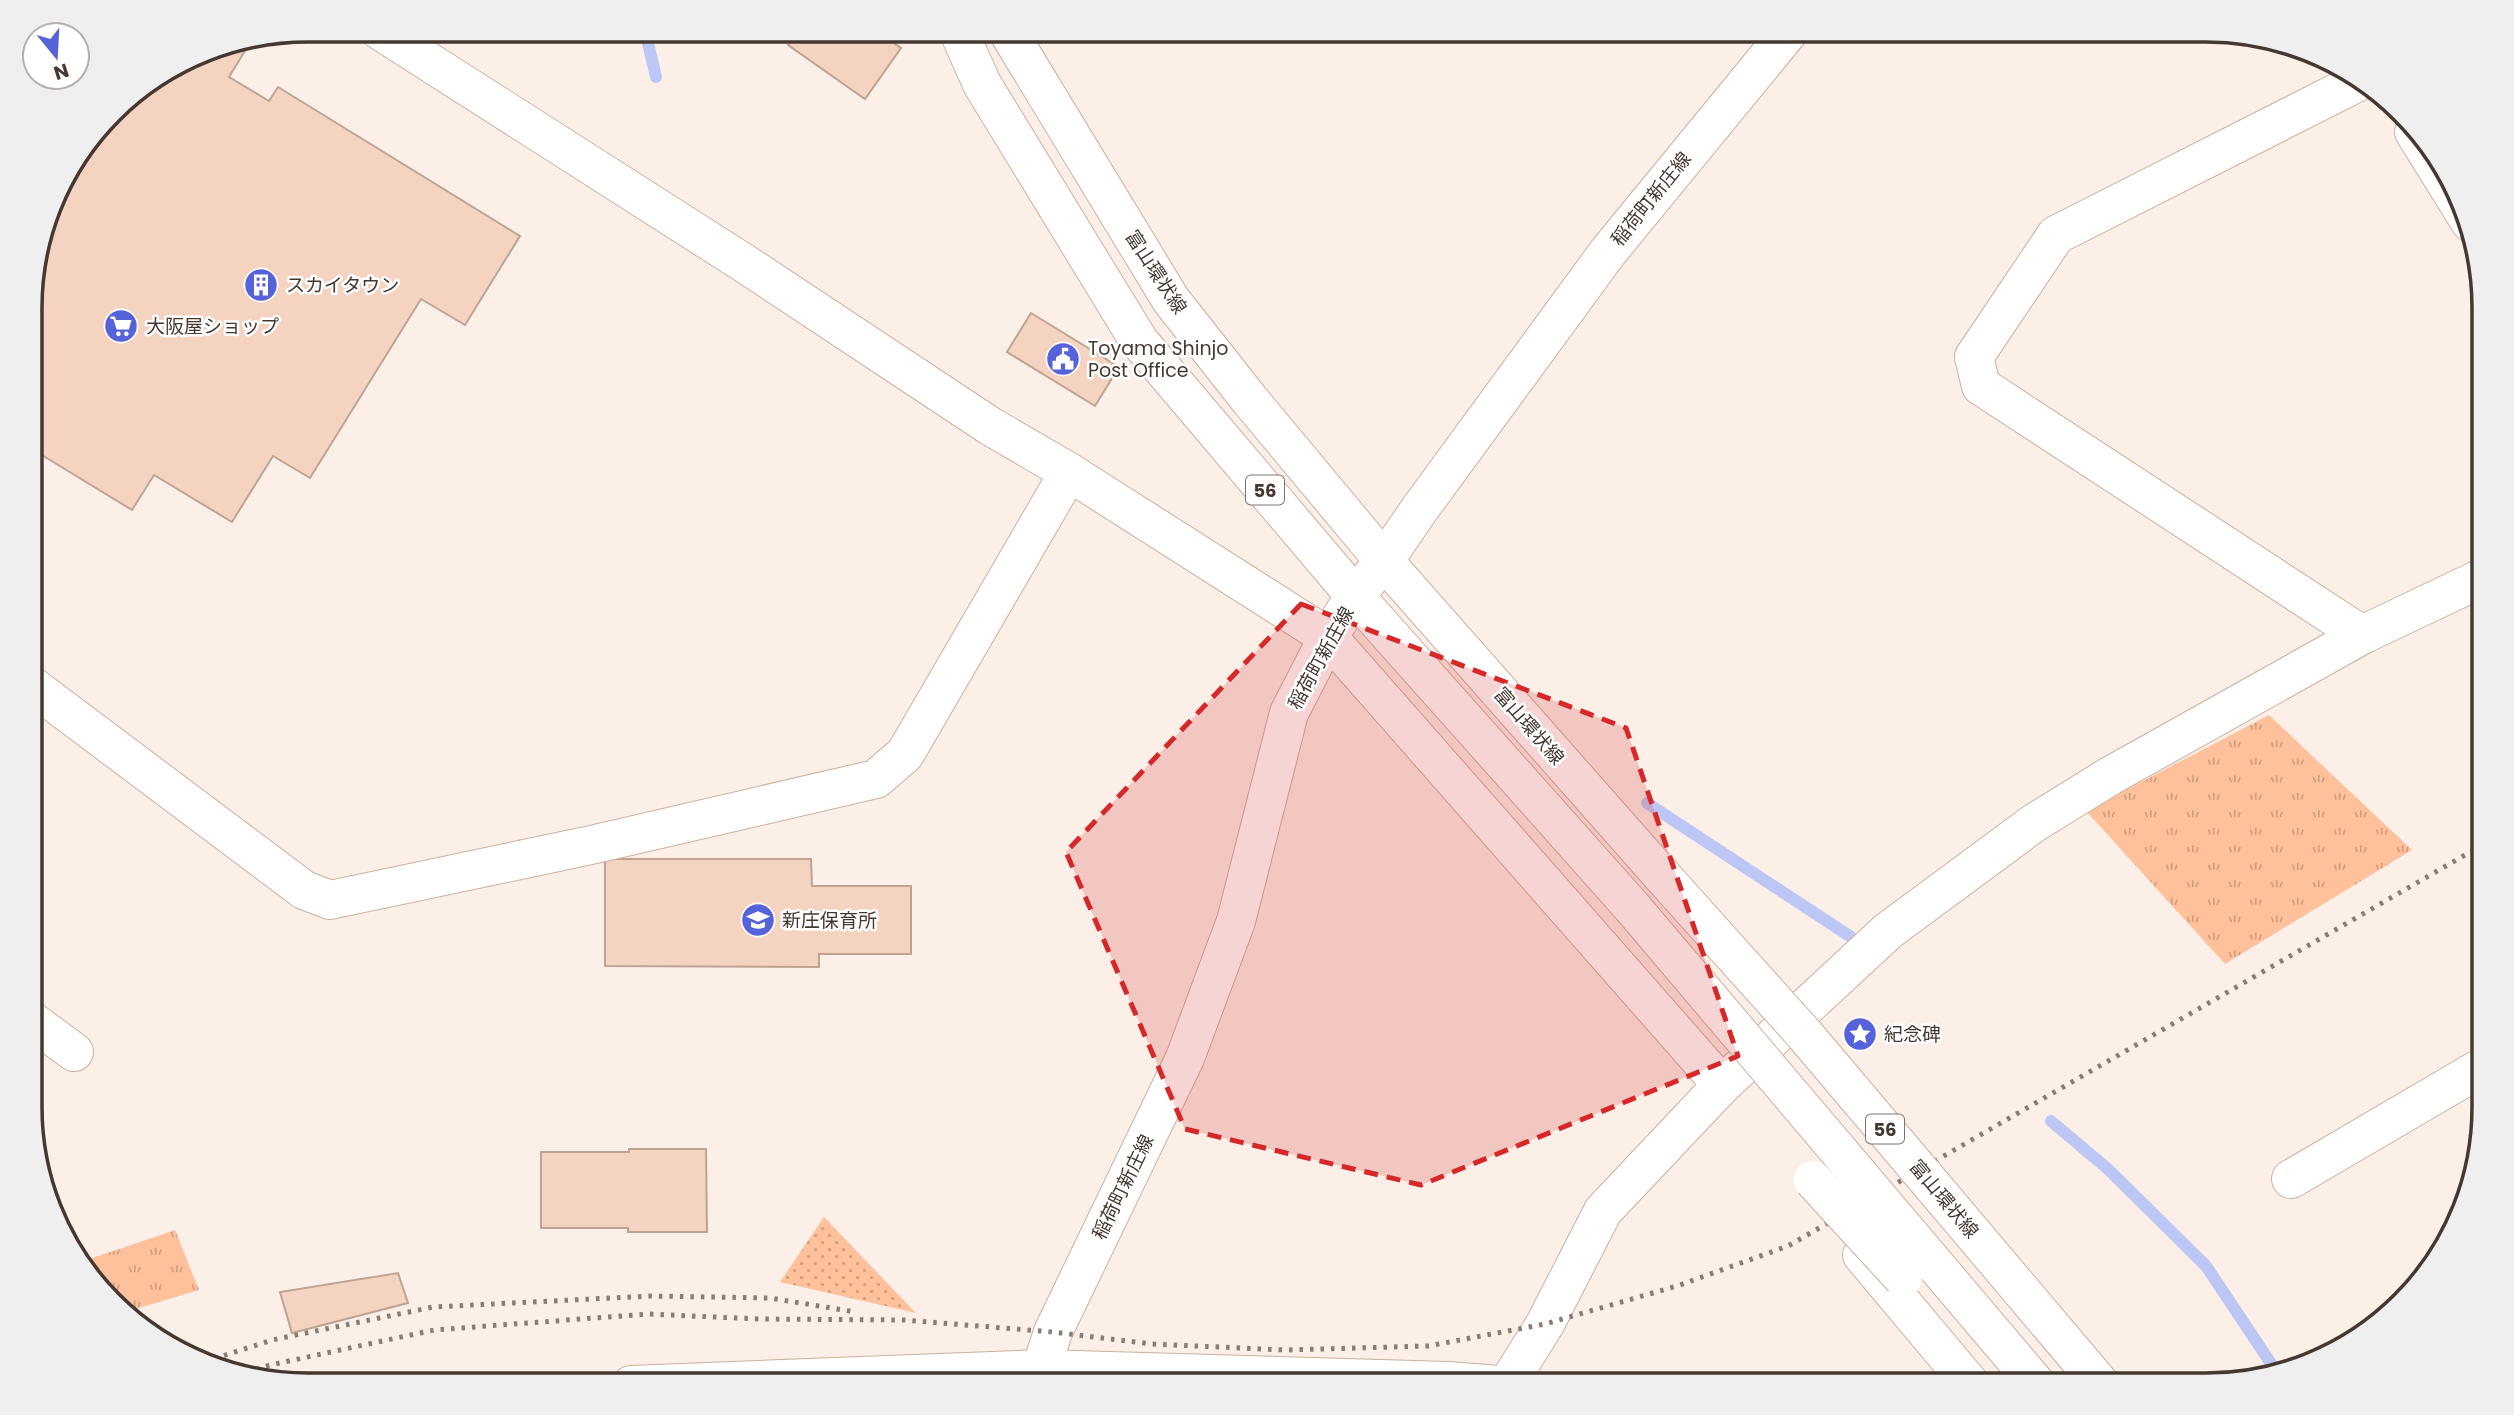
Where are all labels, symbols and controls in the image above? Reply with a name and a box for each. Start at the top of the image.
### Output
north arrow [21,21,91,91]
text: N [50,57,72,87]
street label: 稲荷町新庄線 [1605,146,1697,252]
street label: 富山環状線 [1119,225,1193,319]
building icon: スカイタウン [242,266,280,304]
place label: スカイタウン [286,272,399,299]
supermarket icon: 大阪屋ショップ [102,307,140,345]
place label: 大阪屋ショップ [146,313,279,340]
place label: Toyama Shinjo Post Office [1088,335,1229,384]
public building icon: Toyama Shinjo Post Office [1044,340,1082,378]
road number: 56 [1246,476,1284,504]
street label: 稲荷町新庄線 [1282,602,1360,714]
street label: 富山環状線 [1488,681,1570,771]
school or university icon: 新庄保育所 [739,901,777,939]
place label: 新庄保育所 [782,907,877,934]
place icon: 紀念碑 [1841,1015,1879,1053]
place label: 紀念碑 [1884,1021,1941,1048]
road number: 56 [1866,1114,1904,1144]
street label: 稲荷町新庄線 [1086,1130,1160,1244]
street label: 富山環状線 [1903,1154,1985,1244]

